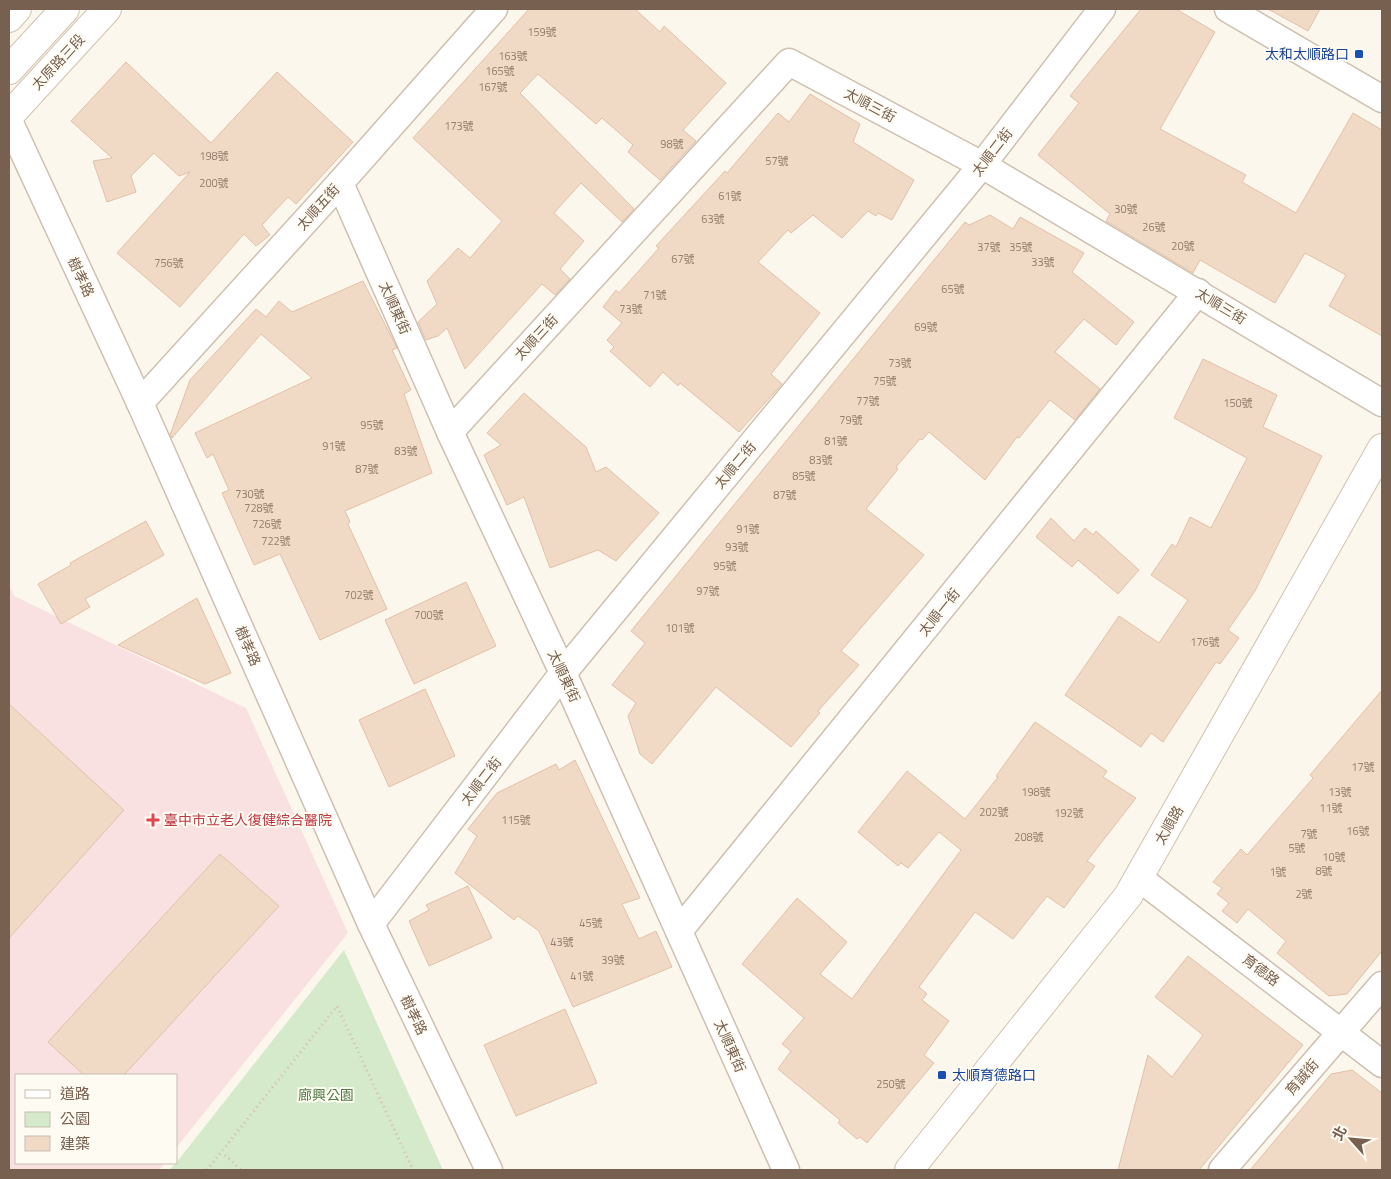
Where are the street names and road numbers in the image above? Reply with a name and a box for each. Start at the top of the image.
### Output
street label: 太原路三段 [26,29,89,94]
street label: 太順三街 [841,82,900,127]
street label: 太順二街 [966,123,1017,180]
street label: 太順五街 [291,179,344,234]
street label: 樹孝路 [63,253,100,300]
street label: 太順東街 [374,278,416,338]
street label: 太順三街 [1192,282,1251,329]
street label: 太順三街 [509,309,562,364]
street label: 太順二街 [709,436,761,493]
street label: 太順一街 [913,583,964,640]
street label: 樹孝路 [230,622,267,669]
street label: 太順東街 [543,646,586,706]
street label: 太順二街 [455,752,506,809]
street label: 太順路 [1149,801,1188,848]
street label: 育德路 [1238,949,1284,991]
street label: 樹孝路 [396,991,433,1038]
street label: 太順東街 [709,1016,751,1076]
street label: 育誠街 [1280,1054,1323,1099]

